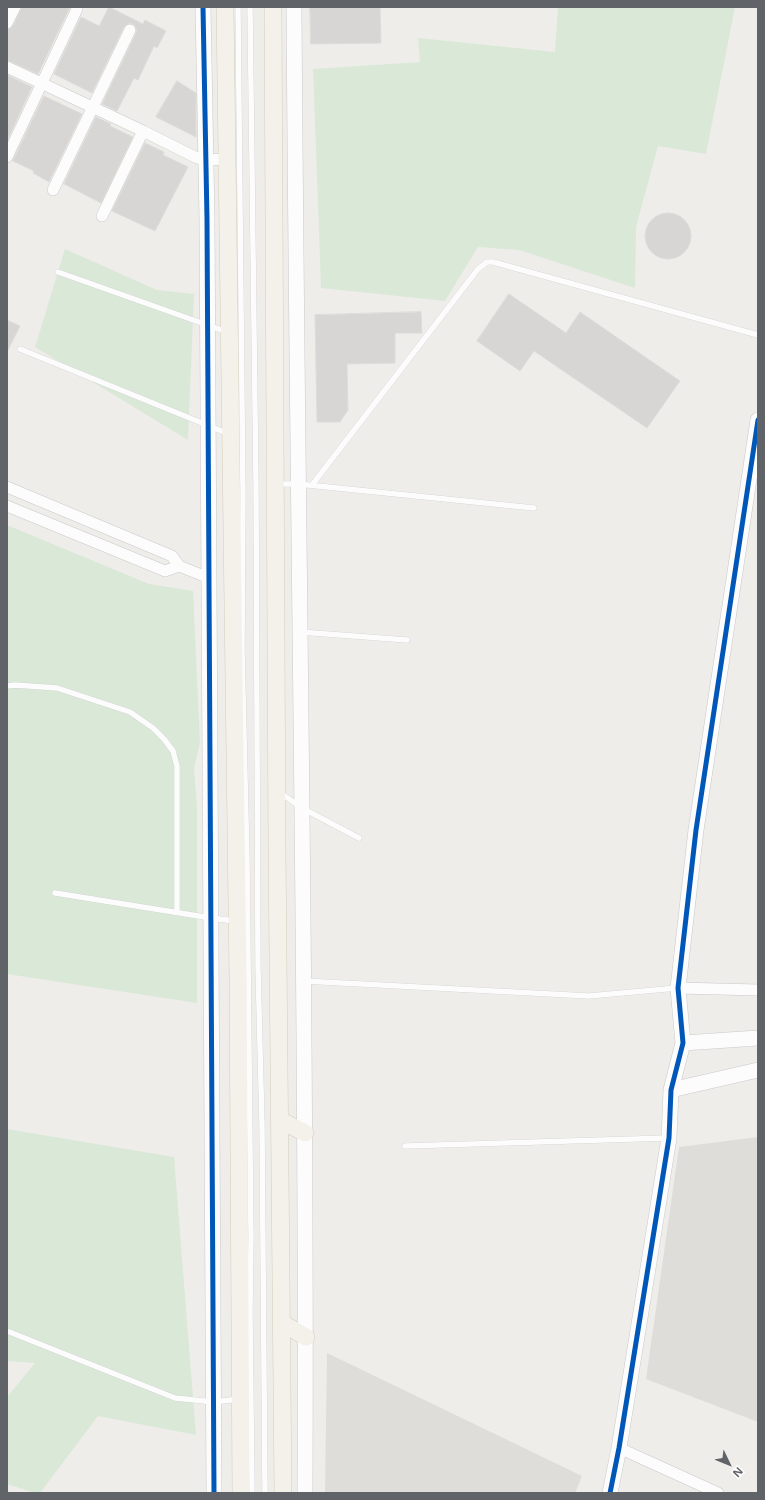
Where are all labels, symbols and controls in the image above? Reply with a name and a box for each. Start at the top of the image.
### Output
north arrow [709,1444,749,1484]
text: N [730,1464,747,1481]

